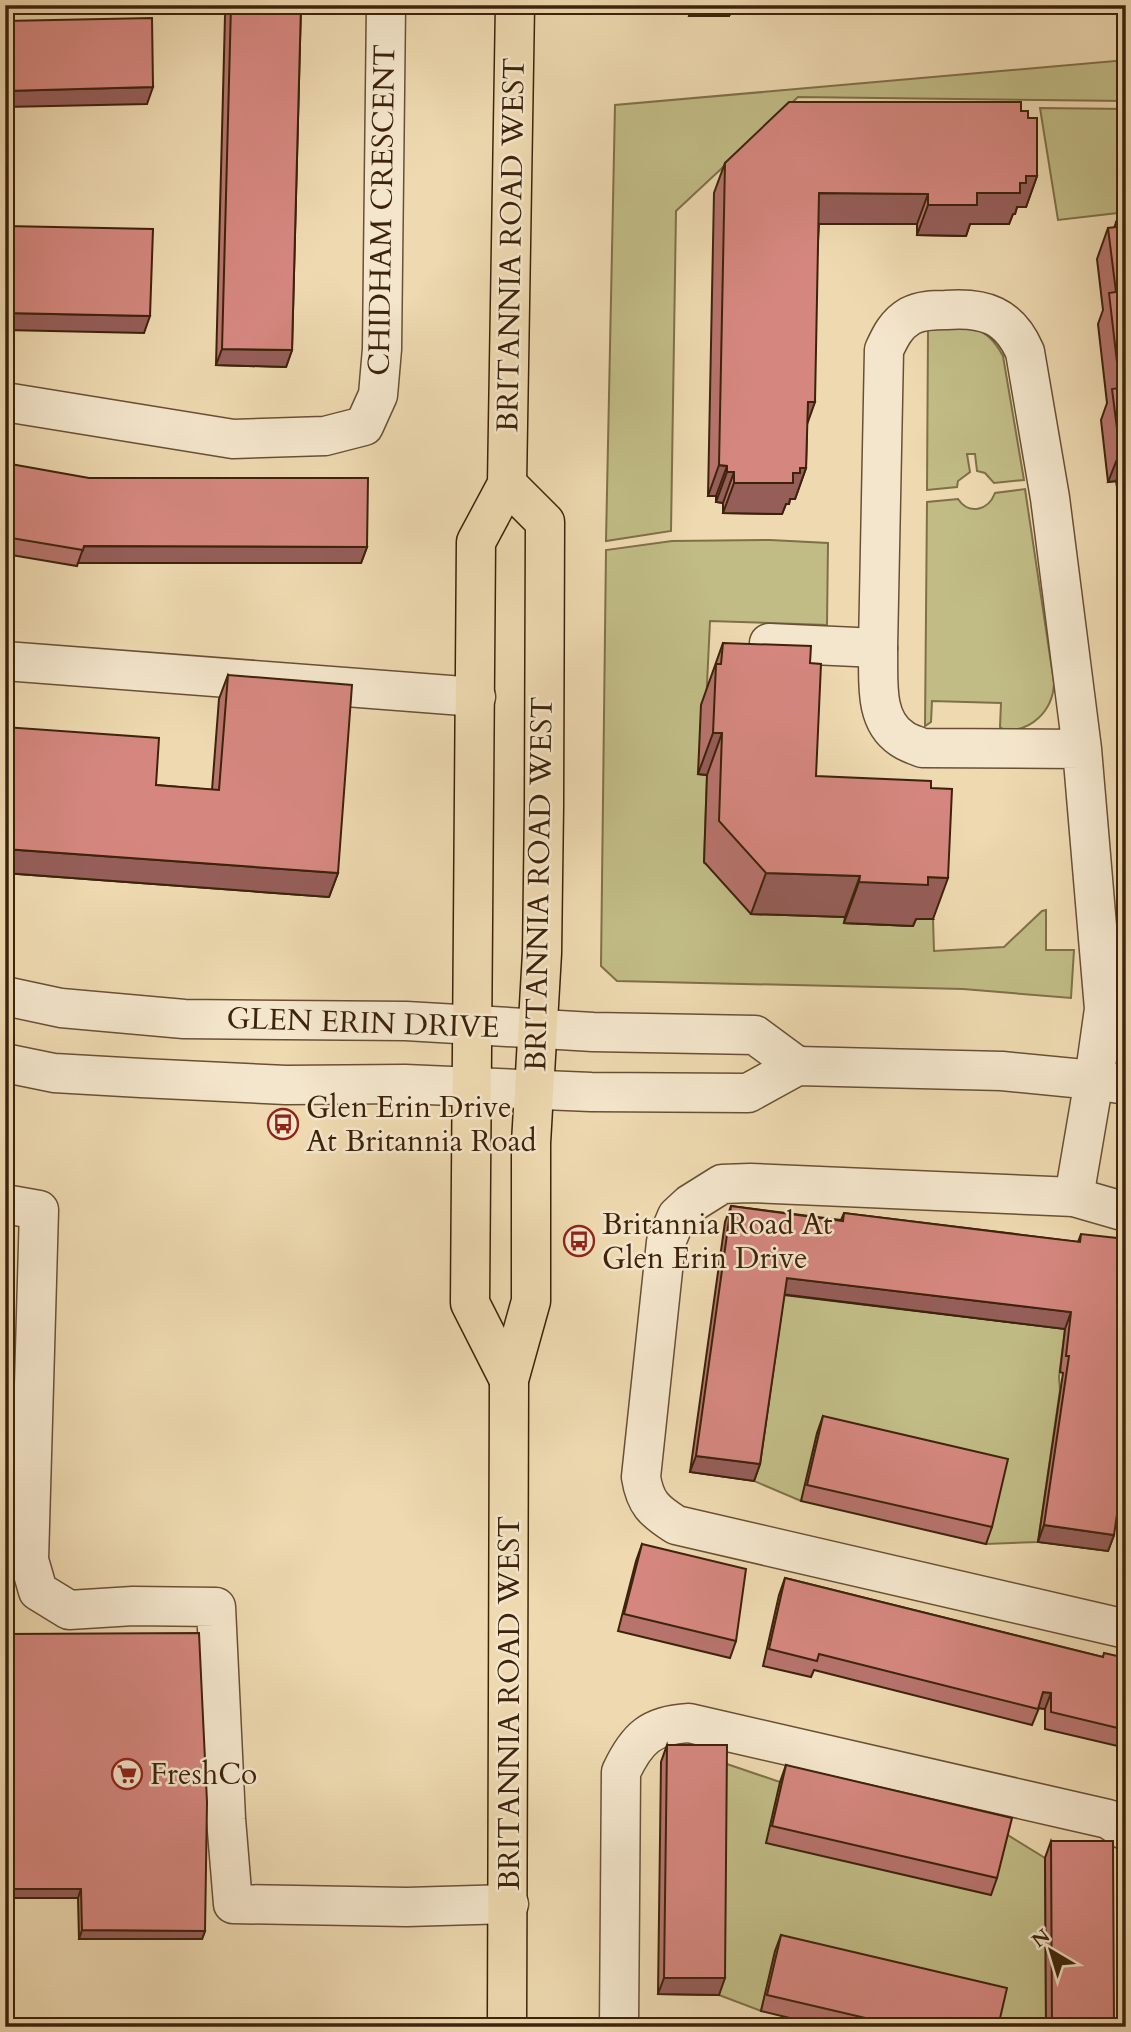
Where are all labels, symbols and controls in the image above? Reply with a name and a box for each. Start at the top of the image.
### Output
street label: CHIDHAM CRESCENT [359,44,405,376]
street label: BRITANNIA ROAD WEST [487,57,535,433]
street label: BRITANNIA ROAD WEST [515,696,563,1072]
street label: GLEN ERIN DRIVE [226,998,500,1048]
place label: Glen Erin Drive At Britannia Road [306,1087,537,1162]
bus stop icon: Glen Erin Drive At Britannia Road [266,1107,300,1141]
place label: Britannia Road At Glen Erin Drive [602,1204,833,1279]
bus stop icon: Britannia Road At Glen Erin Drive [562,1224,596,1258]
street label: BRITANNIA ROAD WEST [489,1516,530,1890]
place label: FreshCo [150,1754,257,1795]
supermarket icon: FreshCo [110,1757,144,1791]
north arrow [1016,1916,1086,1986]
text: N [1027,1923,1056,1954]

